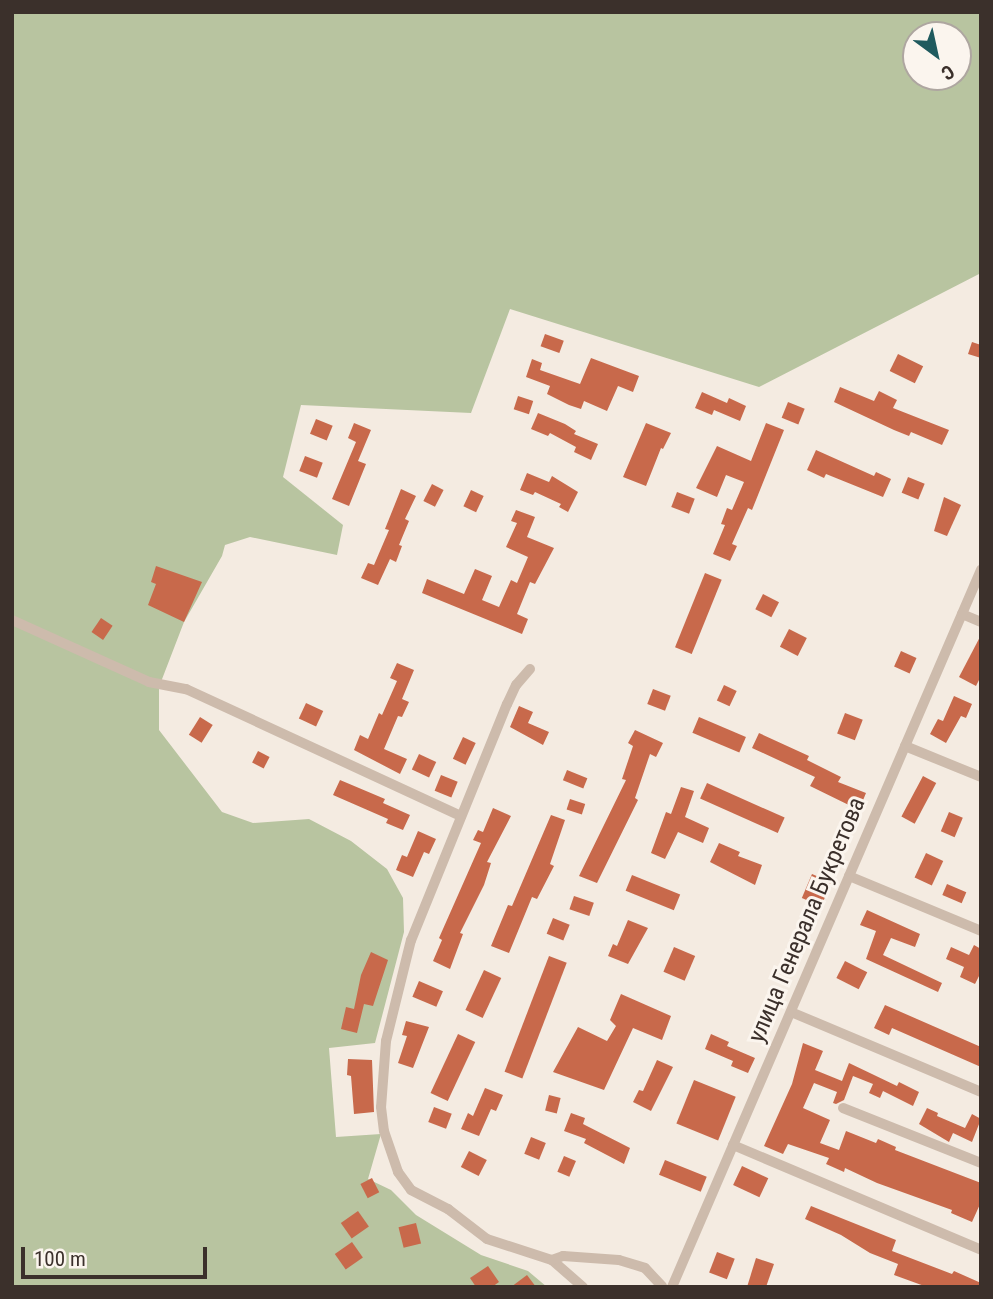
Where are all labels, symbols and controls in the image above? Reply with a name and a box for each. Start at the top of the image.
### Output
north arrow [902,21,972,91]
text: С [937,60,958,85]
street label: улица Генерала Букретова [742,793,872,1047]
scale bar [24,1232,210,1276]
text: 100 m [34,1247,86,1271]

